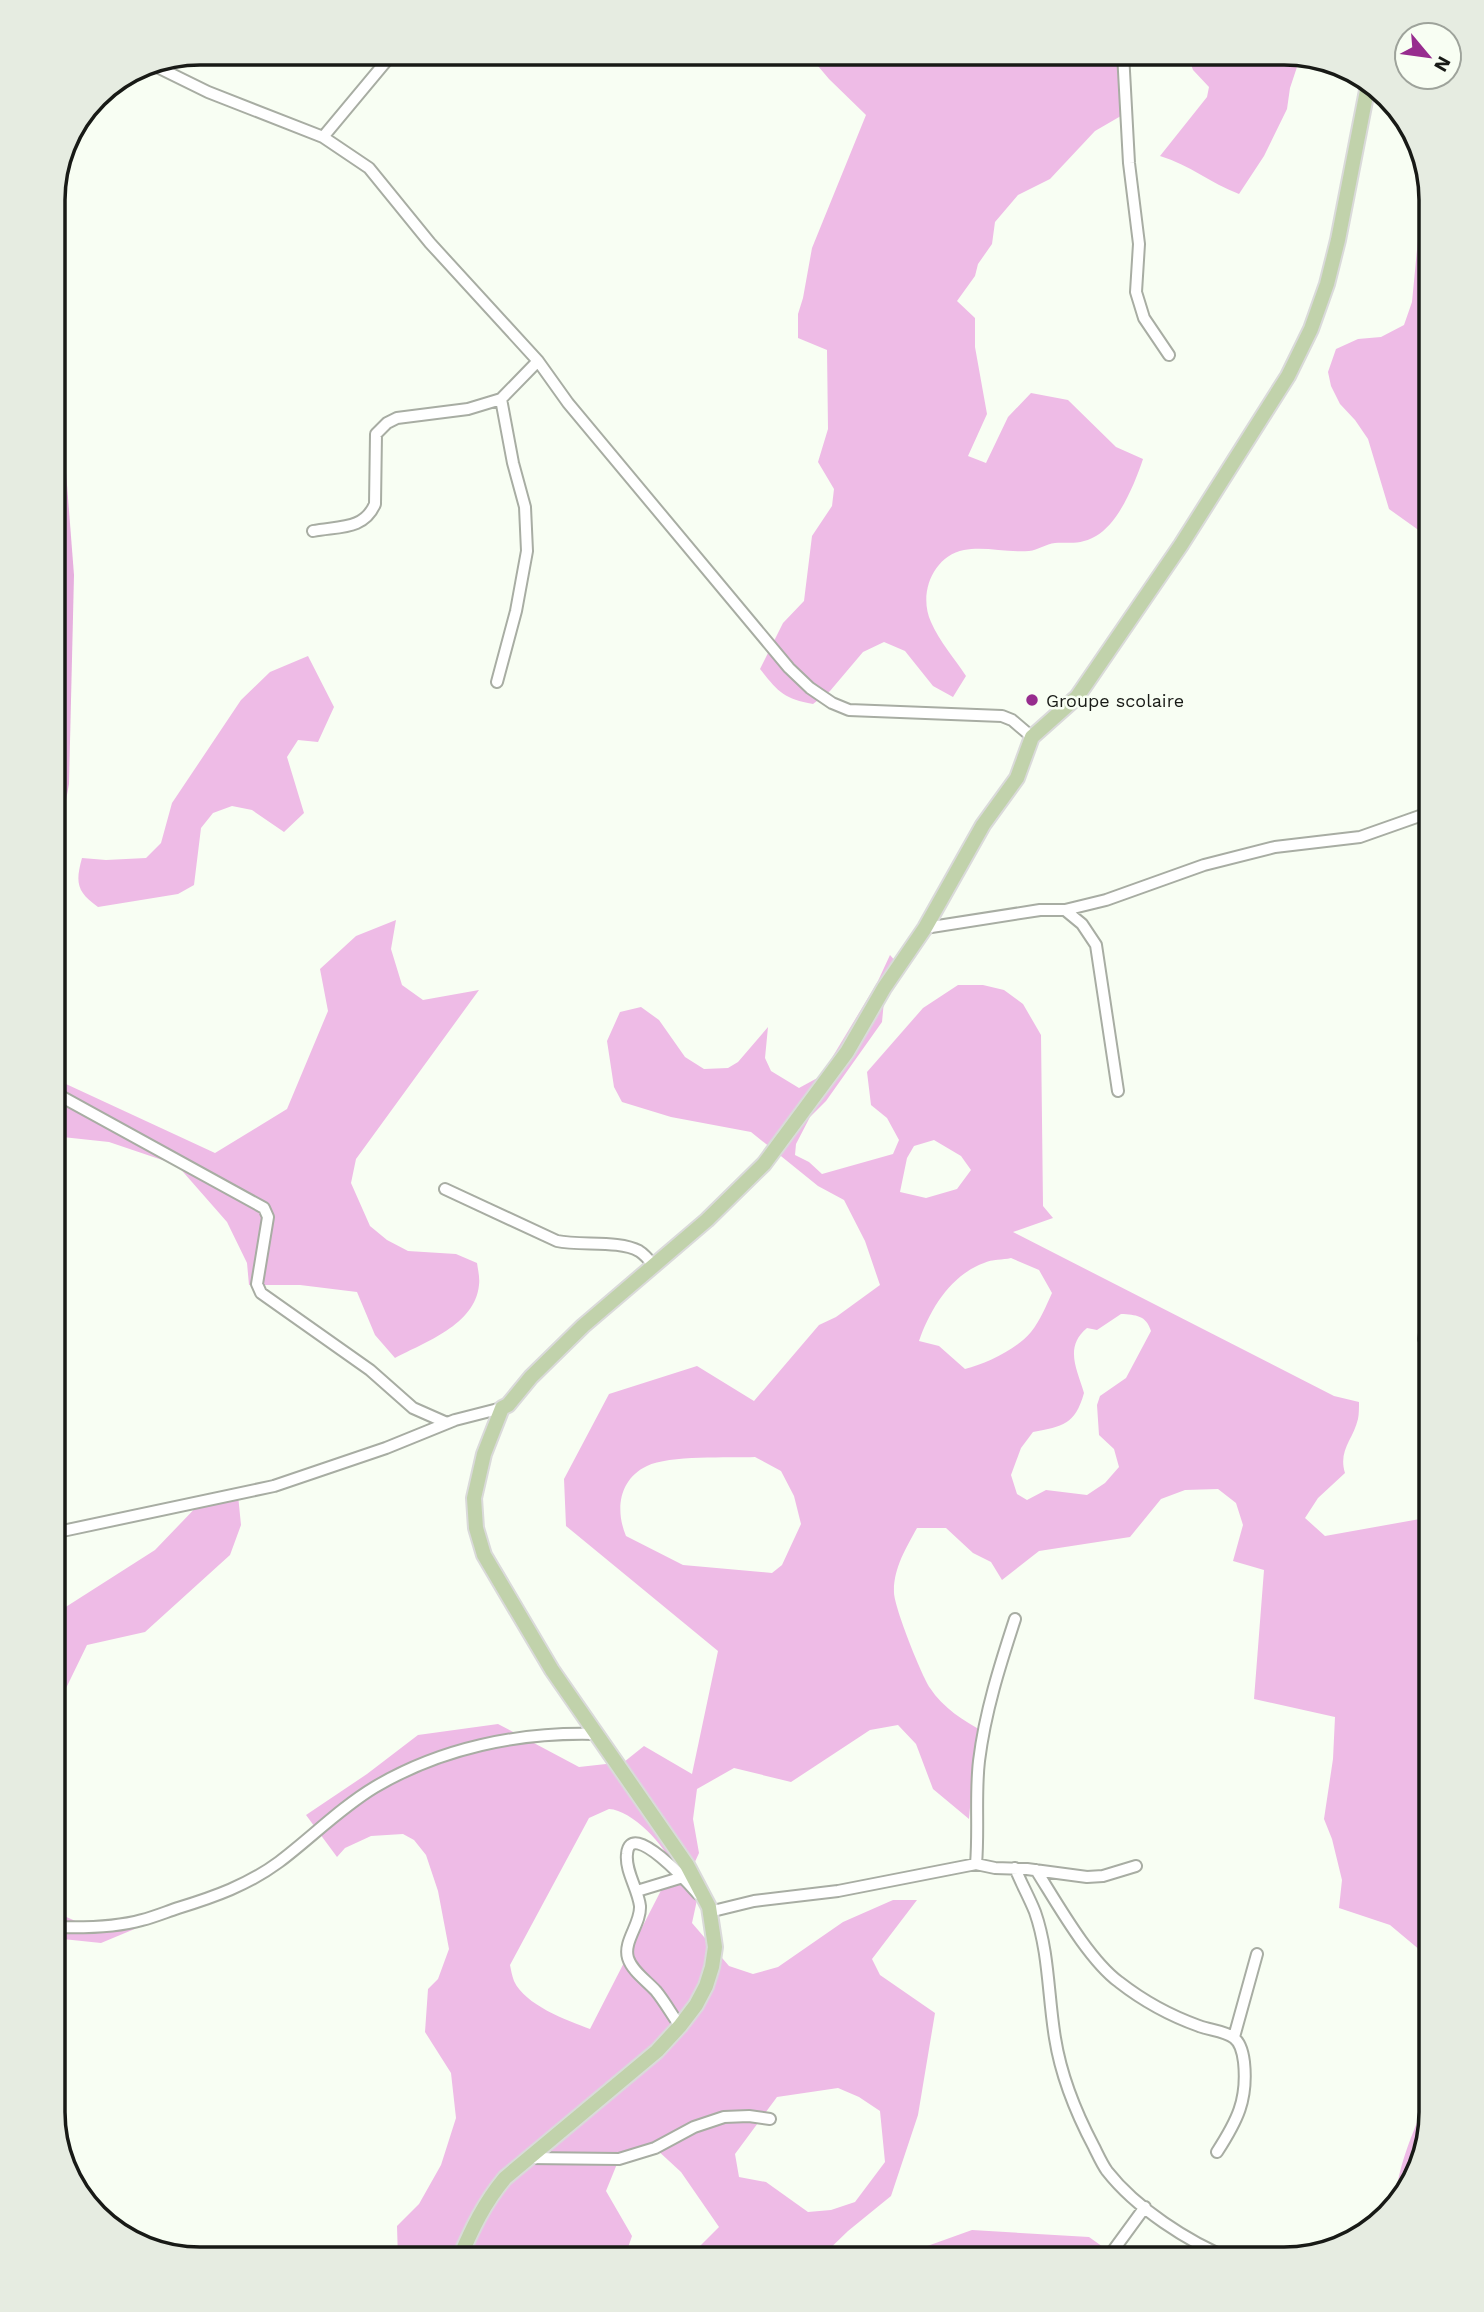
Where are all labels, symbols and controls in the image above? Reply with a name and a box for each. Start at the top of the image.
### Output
north arrow [1393,21,1463,91]
text: N [1429,52,1456,76]
place label: Groupe scolaire [1046,690,1184,711]
marker: Groupe scolaire [1024,692,1040,708]

